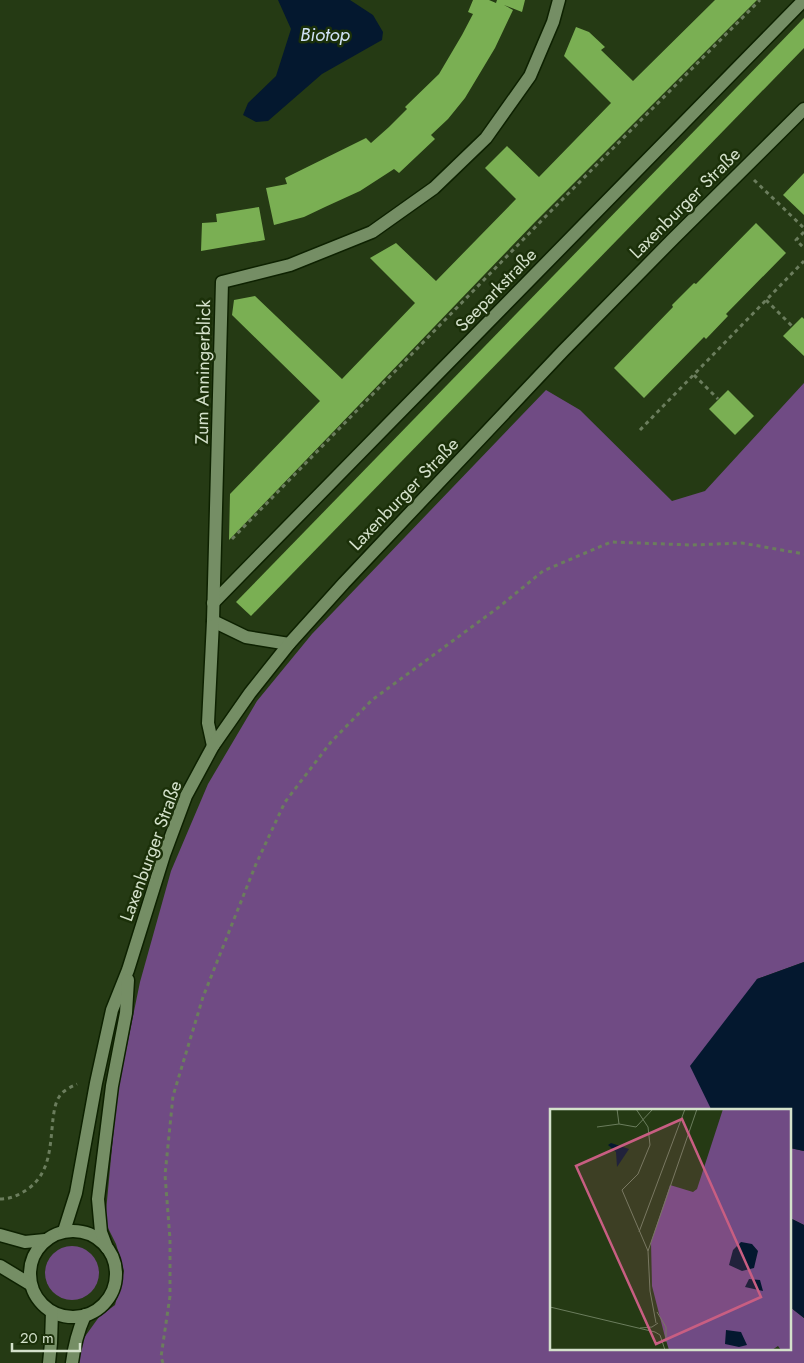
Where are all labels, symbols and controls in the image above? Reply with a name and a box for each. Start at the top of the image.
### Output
water label: Biotop [300,21,351,48]
street label: Laxenburger Straße [623,141,747,265]
street label: Seeparkstraße [449,242,543,338]
street label: Zum Anningerblick [189,300,217,444]
street label: Laxenburger Straße [343,432,465,556]
street label: Laxenburger Straße [113,777,189,925]
inset map [550,1109,792,1350]
scale bar [12,1320,80,1352]
text: 20 m [20,1327,54,1349]

